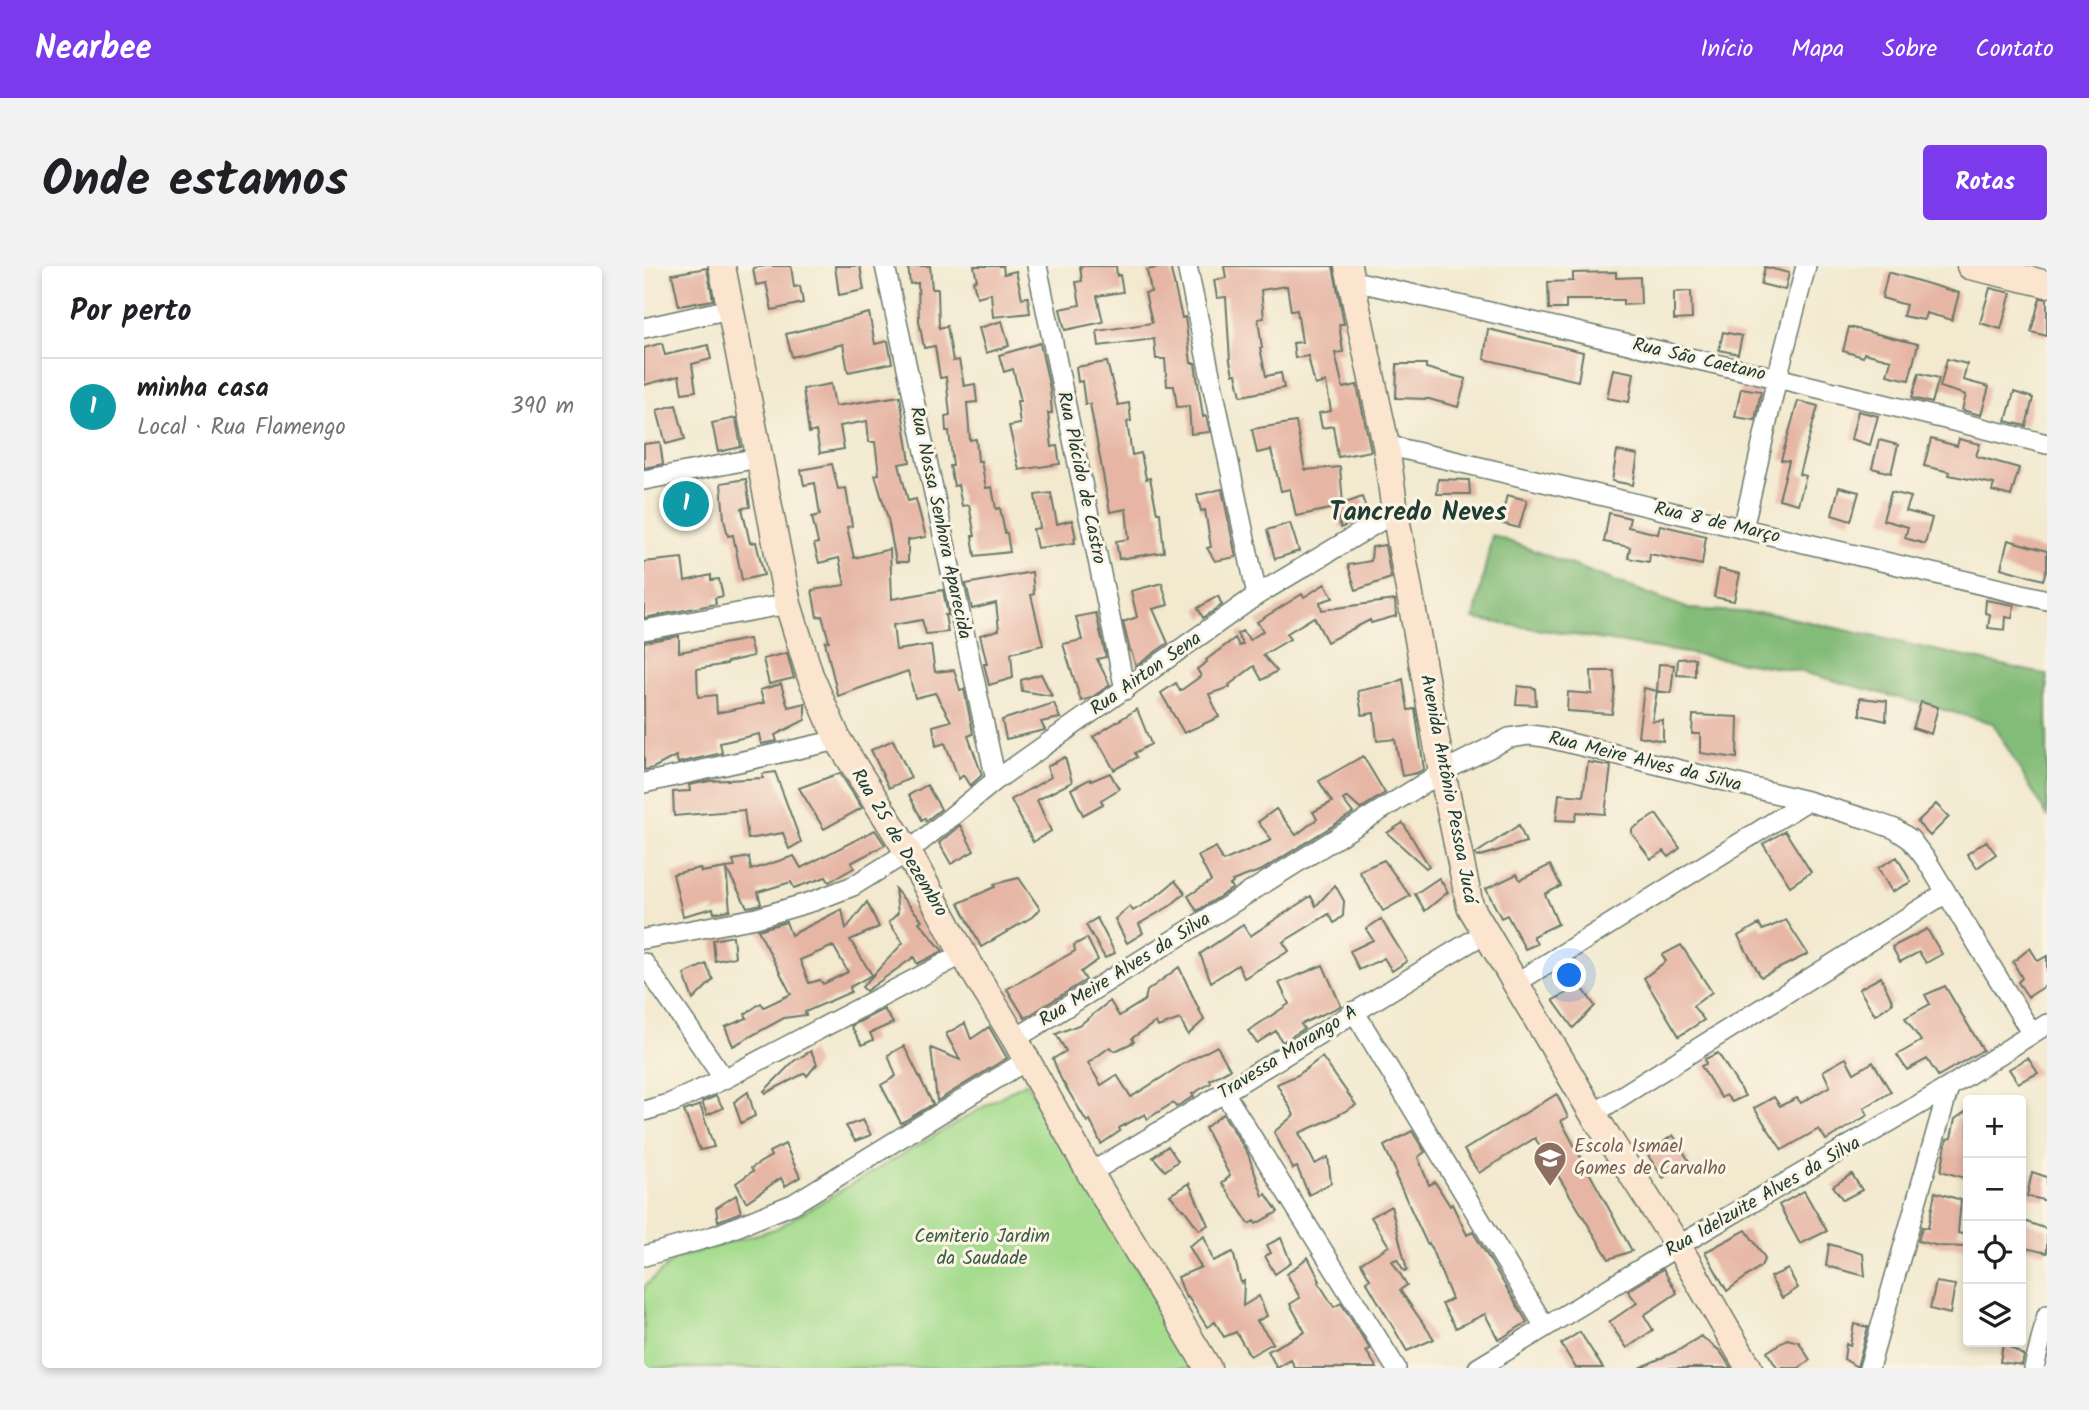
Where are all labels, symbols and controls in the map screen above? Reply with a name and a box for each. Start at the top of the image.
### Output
text: Nearbee [35,23,152,76]
text: Início [1700,30,1753,69]
text: Mapa [1791,30,1844,69]
text: Sobre [1882,30,1937,69]
text: Contato [1975,30,2054,69]
text: Onde estamos [42,143,348,221]
button: Rotas [1923,145,2047,220]
text: Por perto [70,288,191,336]
street label: Rua São Caetano [1629,330,1769,390]
text: minha casa [137,368,269,410]
text: 1 [90,389,96,425]
text: 390 m [511,389,574,425]
street label: Rua Plácido de Castro [1048,389,1114,567]
street label: Rua Nossa Senhora Aparecida [901,404,979,642]
text: Local · Rua Flamengo [137,410,346,446]
pin: 1 [663,478,709,530]
district label: Tancredo Neves [1329,492,1507,534]
street label: Rua 8 de Março [1651,494,1783,552]
street label: Rua Airton Sena [1084,624,1208,724]
street label: Avenida Antônio Pessoa Jucá [1411,672,1485,908]
street label: Rua Meire Alves da Silva [1545,723,1745,801]
street label: Rua 25 de Dezembro [843,763,955,923]
street label: Rua Meire Alves da Silva [1033,905,1217,1035]
your location [1552,958,1586,992]
street label: Travessa Morango A [1212,998,1364,1108]
map controls [1963,1095,2026,1347]
button: + [1963,1095,2026,1158]
street label: Rua Idelzuite Alves da Silva [1660,1129,1866,1265]
place label: Escola Ismael Gomes de Carvalho [1574,1132,1726,1184]
school or university icon: Escola Ismael Gomes de Carvalho [1531,1139,1569,1188]
button: − [1963,1158,2026,1221]
button: locate [1963,1221,2026,1284]
park label: Cemiterio Jardim da Saudade [914,1222,1050,1274]
button: layers [1963,1284,2026,1347]

